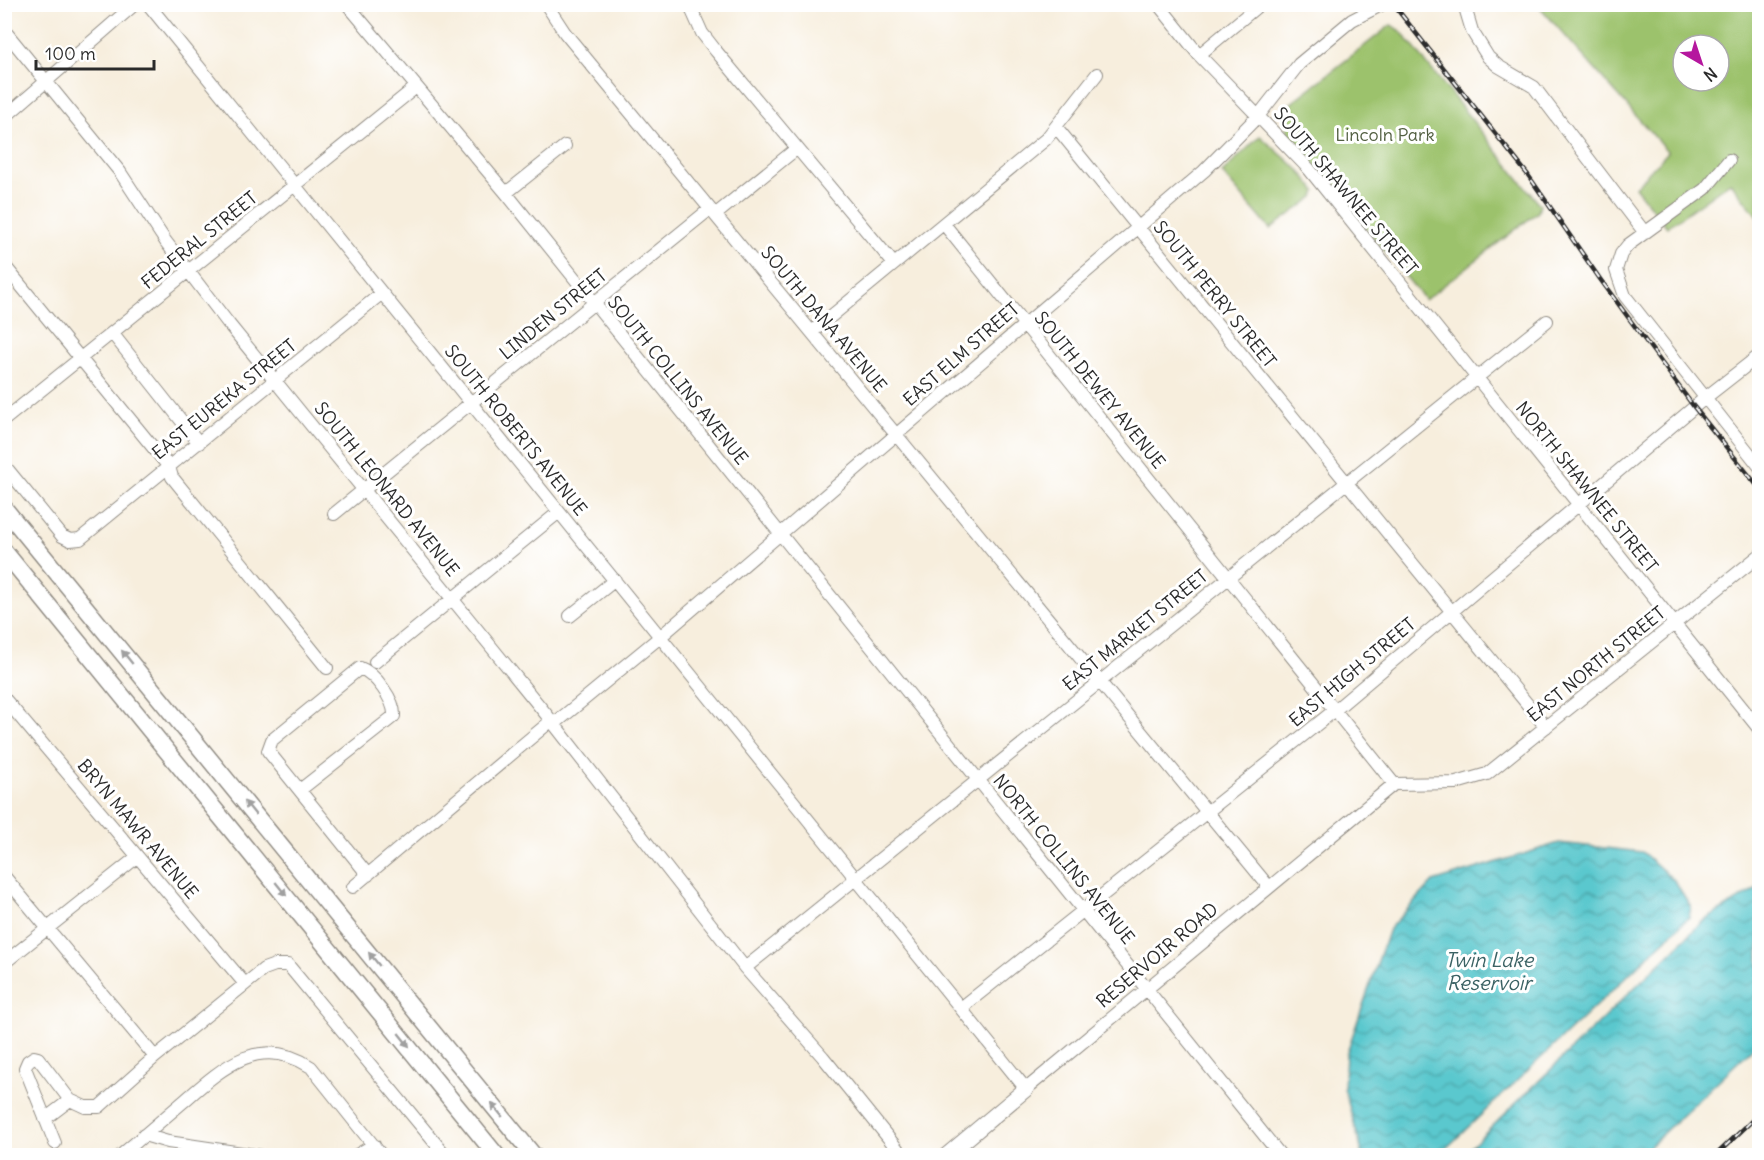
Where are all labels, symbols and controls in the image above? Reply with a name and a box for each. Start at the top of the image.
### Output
scale bar [36,33,154,71]
north arrow [1671,33,1731,93]
text: 100 m [45,42,96,65]
text: N [1700,63,1721,86]
street label: SOUTH SHAWNEE STREET [1269,102,1423,280]
park label: Lincoln Park [1335,123,1435,146]
street label: FEDERAL STREET [136,186,262,294]
street label: SOUTH PERRY STREET [1149,216,1281,372]
street label: SOUTH DANA AVENUE [756,241,892,397]
street label: LINDEN STREET [495,264,611,364]
street label: SOUTH COLLINS AVENUE [603,291,753,469]
street label: EAST ELM STREET [898,297,1024,411]
street label: SOUTH DEWEY AVENUE [1030,307,1170,473]
street label: EAST EUREKA STREET [147,334,301,464]
street label: SOUTH ROBERTS AVENUE [440,340,592,520]
street label: SOUTH LEONARD AVENUE [310,397,464,581]
street label: NORTH SHAWNEE STREET [1511,397,1663,577]
street label: EAST MARKET STREET [1058,564,1212,696]
street label: EAST NORTH STREET [1522,601,1670,727]
street label: EAST HIGH STREET [1284,612,1420,732]
one-way arrow [121,650,133,665]
street label: BRYN MAWR AVENUE [73,754,203,904]
street label: NORTH COLLINS AVENUE [988,769,1140,949]
one-way arrow [244,800,257,816]
one-way arrow [274,881,287,896]
street label: RESERVOIR ROAD [1091,897,1223,1013]
water label: Twin Lake Reservoir [1445,947,1535,995]
one-way arrow [367,951,380,967]
one-way arrow [397,1033,409,1048]
one-way arrow [491,1103,504,1118]

